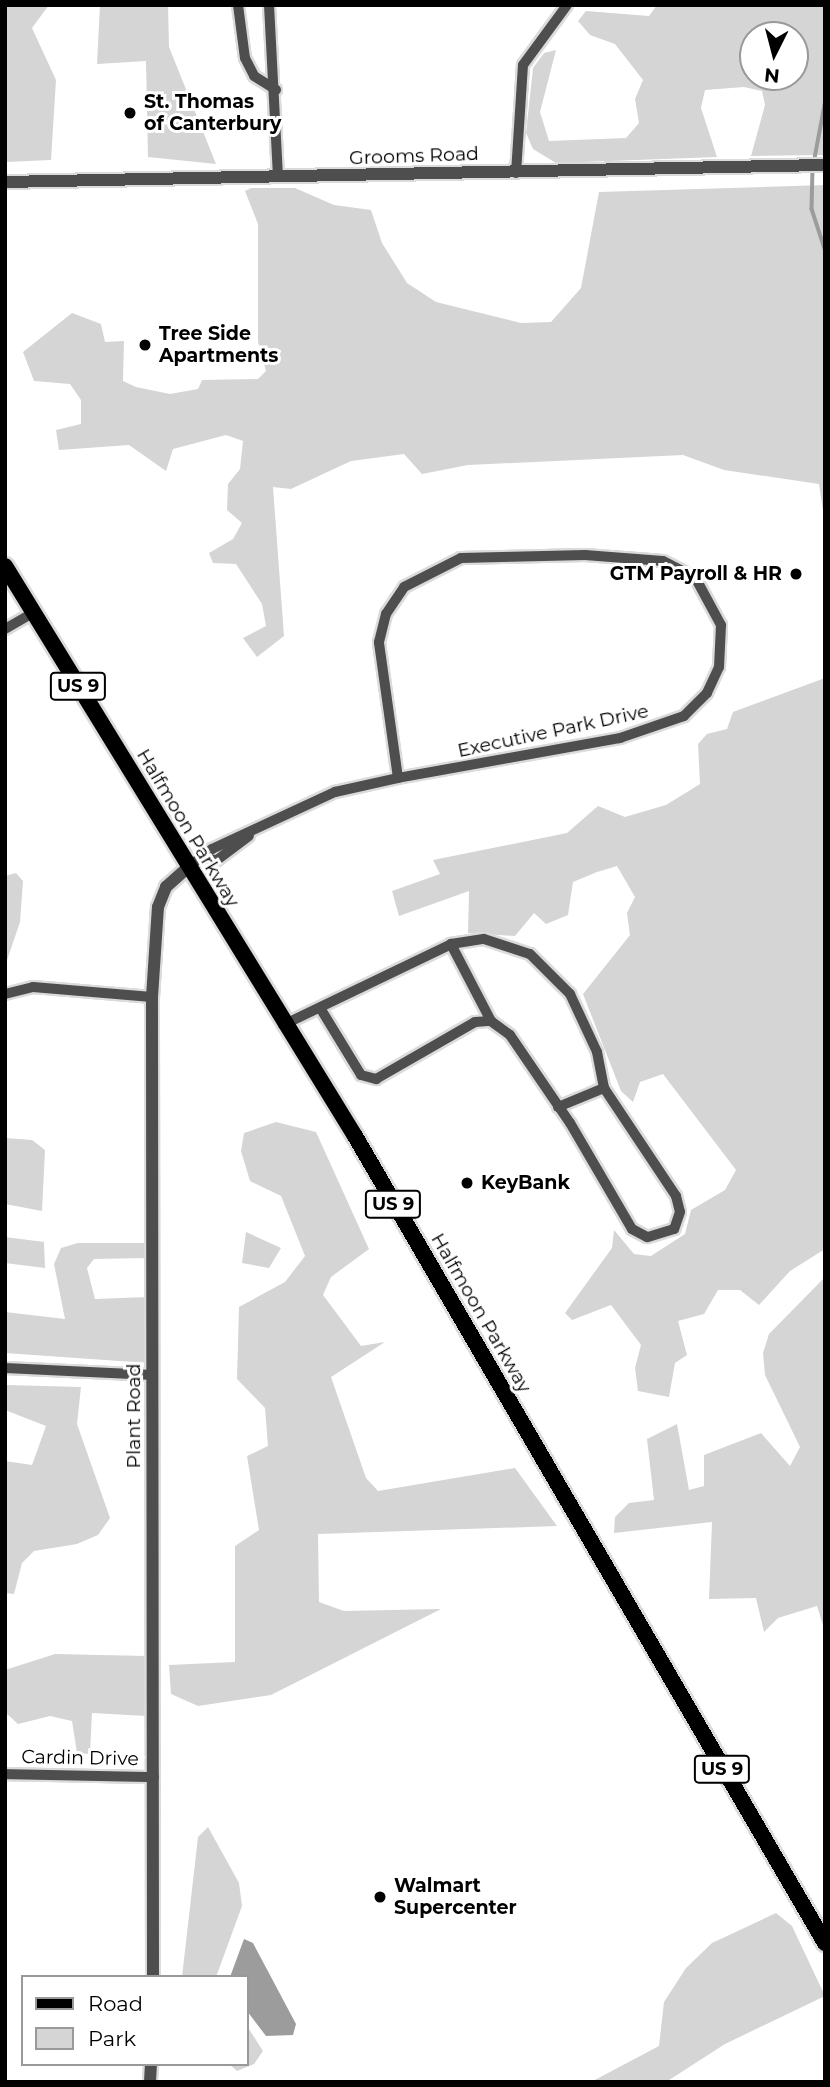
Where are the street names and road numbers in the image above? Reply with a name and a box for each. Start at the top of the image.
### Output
street label: Grooms Road [349,142,479,170]
road number: US 9 [48,672,108,700]
street label: Executive Park Drive [455,700,651,762]
street label: Halfmoon Parkway [132,745,244,911]
road number: US 9 [363,1190,423,1218]
street label: Halfmoon Parkway [426,1229,536,1397]
street label: Plant Road [123,1363,145,1469]
street label: Cardin Drive [21,1746,139,1770]
road number: US 9 [692,1754,752,1784]

